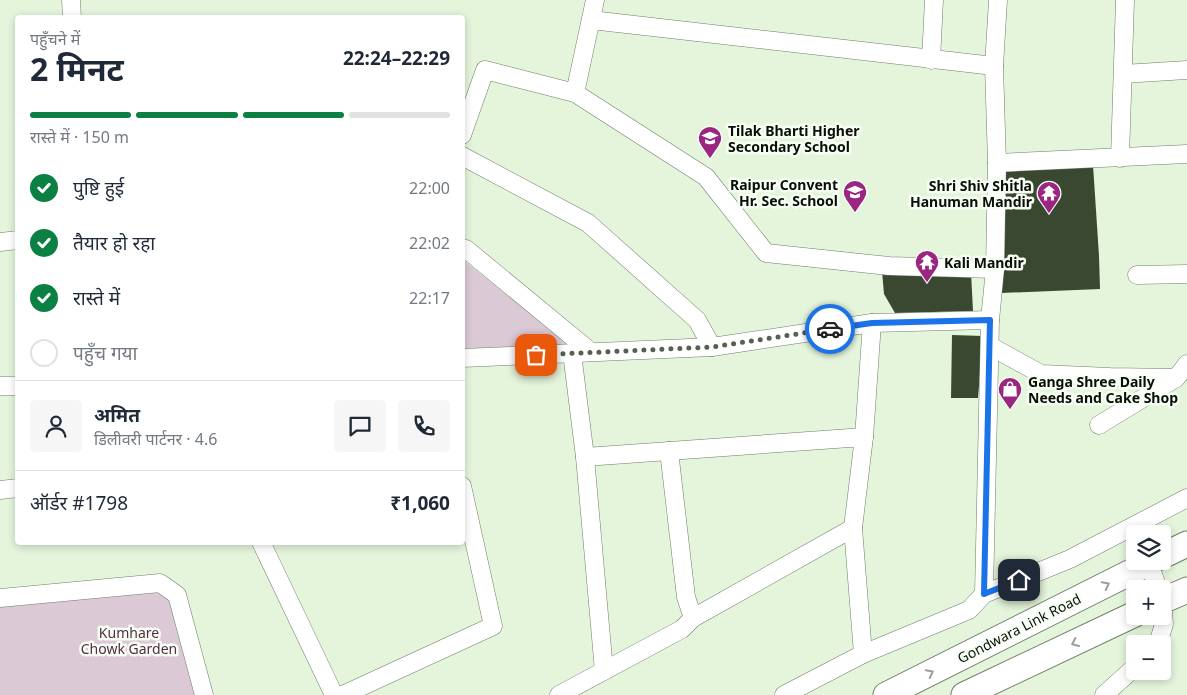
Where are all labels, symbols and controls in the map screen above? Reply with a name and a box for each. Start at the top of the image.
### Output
text: पहुँचने में [30,28,80,50]
text: 22:24–22:29 [343,45,450,71]
text: 2 मिनट [30,47,124,90]
place label: Tilak Bharti Higher Secondary School [728,121,860,156]
school or university icon: Tilak Bharti Higher Secondary School [697,125,723,159]
text: रास्ते में · 150 m [30,126,129,148]
icon: check [30,174,58,202]
text: पुष्टि हुई [73,175,124,201]
place label: Raipur Convent Hr. Sec. School [730,175,838,210]
place label: Shri Shiv Shitla Hanuman Mandir [910,176,1033,211]
text: 22:00 [409,177,450,199]
school or university icon: Raipur Convent Hr. Sec. School [842,179,868,213]
temple icon: Shri Shiv Shitla Hanuman Mandir [1036,180,1062,214]
icon: check [30,229,58,257]
text: तैयार हो रहा [73,230,155,256]
text: 22:02 [409,232,450,254]
temple icon: Kali Mandir [914,249,940,283]
place label: Kali Mandir [944,253,1024,272]
icon: check [30,284,58,312]
text: रास्ते में [73,285,120,311]
text: 22:17 [409,287,450,309]
courier [805,304,855,354]
icon: car [816,315,844,343]
pin [515,334,557,376]
text: पहुँच गया [73,340,138,366]
icon: bag [522,341,550,369]
place label: Ganga Shree Daily Needs and Cake Shop [1028,372,1178,407]
shop icon: Ganga Shree Daily Needs and Cake Shop [997,376,1023,410]
button: person [30,400,82,452]
button: chat [334,400,386,452]
button: phone [398,400,450,452]
text: अमित [94,402,140,428]
text: डिलीवरी पार्टनर · 4.6 [94,428,217,450]
text: ऑर्डर #1798 [30,490,128,516]
text: ₹1,060 [390,490,450,516]
map controls [1126,525,1171,680]
button: layers [1126,525,1171,570]
pin [998,559,1040,601]
icon: home [1005,566,1033,594]
one-way arrow [1101,580,1110,591]
button: + [1126,580,1171,625]
street label: Gondwara Link Road [954,589,1084,667]
park label: Kumhare Chowk Garden [81,623,177,658]
button: − [1126,635,1171,680]
one-way arrow [1071,636,1080,647]
one-way arrow [924,669,933,679]

